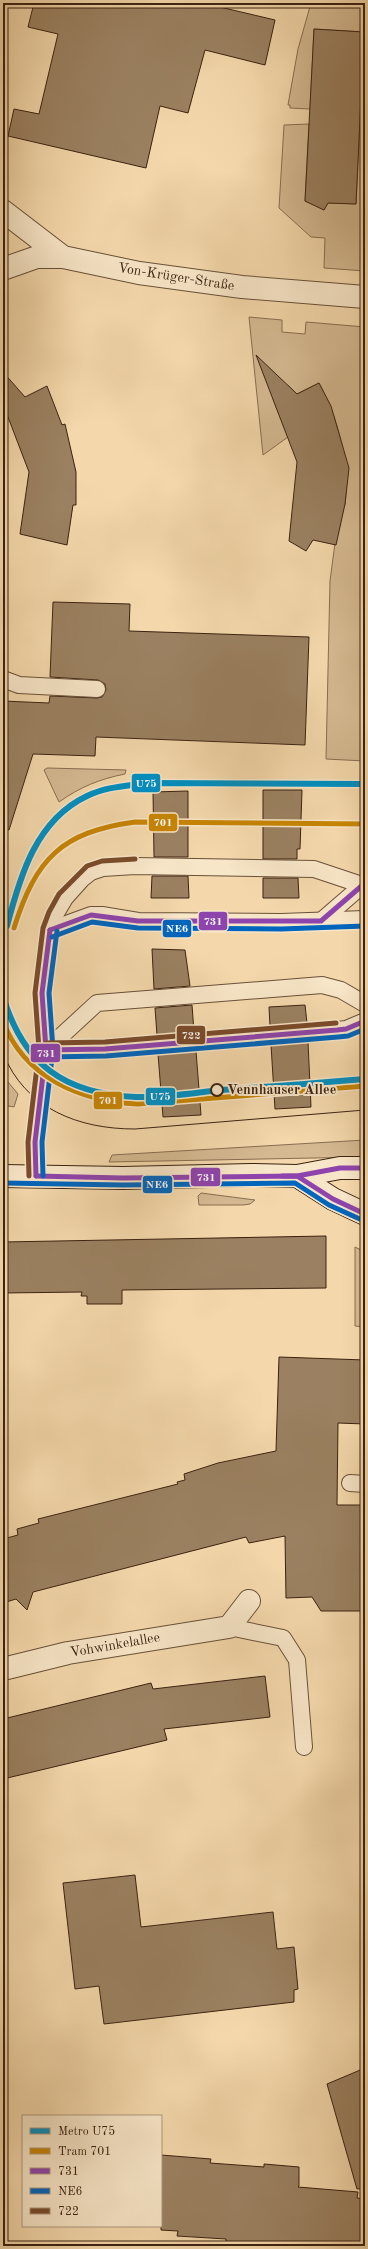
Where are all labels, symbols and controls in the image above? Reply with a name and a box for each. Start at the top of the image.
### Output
street label: Von-Krüger-Straße [117,261,235,293]
line badge: U75 [131,773,161,793]
text: U75 [135,779,157,790]
line badge: 701 [148,813,178,832]
text: 701 [153,818,173,829]
line badge: 731 [198,911,228,931]
text: 731 [203,917,223,928]
line badge: NE6 [162,919,192,938]
text: NE6 [166,924,188,935]
line badge: 722 [176,1025,206,1045]
text: 722 [181,1031,201,1042]
line badge: 731 [30,1043,61,1063]
text: 731 [36,1049,56,1060]
marker: Vennhauser Allee [210,1083,224,1097]
place label: Vennhauser Allee [227,1083,336,1097]
line badge: U75 [145,1087,176,1106]
line badge: 701 [93,1091,123,1110]
text: U75 [149,1092,171,1103]
text: 701 [98,1096,118,1107]
line badge: 731 [190,1167,221,1187]
text: 731 [196,1173,216,1184]
line badge: NE6 [142,1175,173,1194]
text: NE6 [146,1180,168,1191]
street label: Vohwinkelallee [69,1630,161,1660]
legend [22,2115,162,2227]
text: Metro U75 [58,2125,115,2138]
text: Tram 701 [58,2146,111,2158]
text: 731 [58,2166,79,2178]
text: NE6 [58,2186,83,2198]
text: 722 [58,2206,79,2218]

